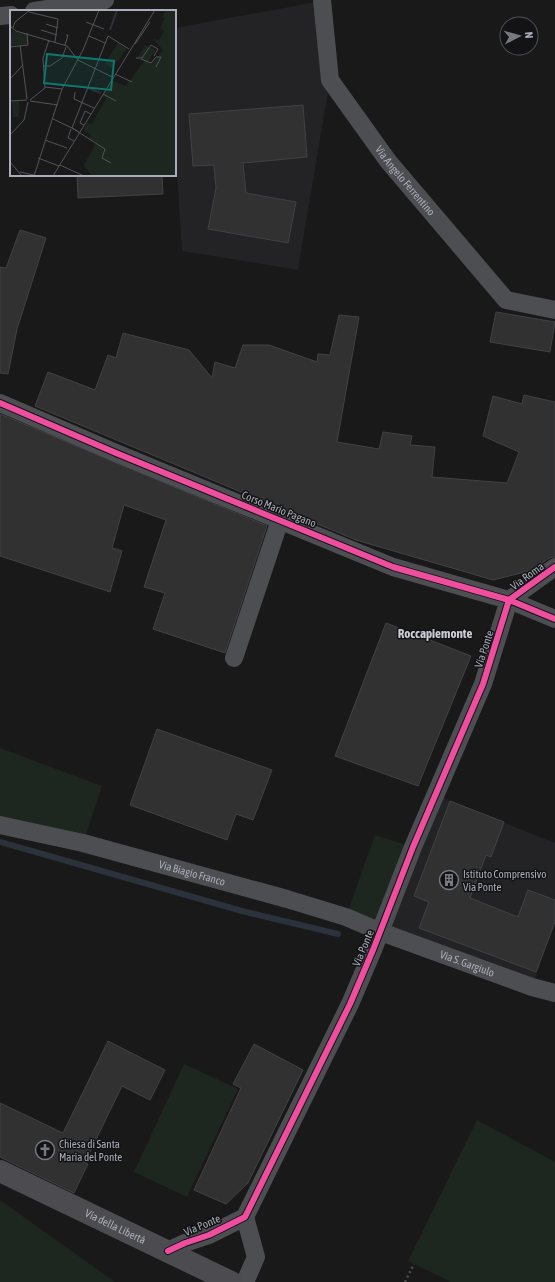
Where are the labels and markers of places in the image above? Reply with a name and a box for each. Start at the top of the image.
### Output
place label: Istituto Comprensivo Via Ponte [463,868,546,893]
building icon: Istituto Comprensivo Via Ponte [438,869,460,891]
place label: Chiesa di Santa Maria del Ponte [59,1138,122,1163]
church icon: Chiesa di Santa Maria del Ponte [34,1139,56,1161]

